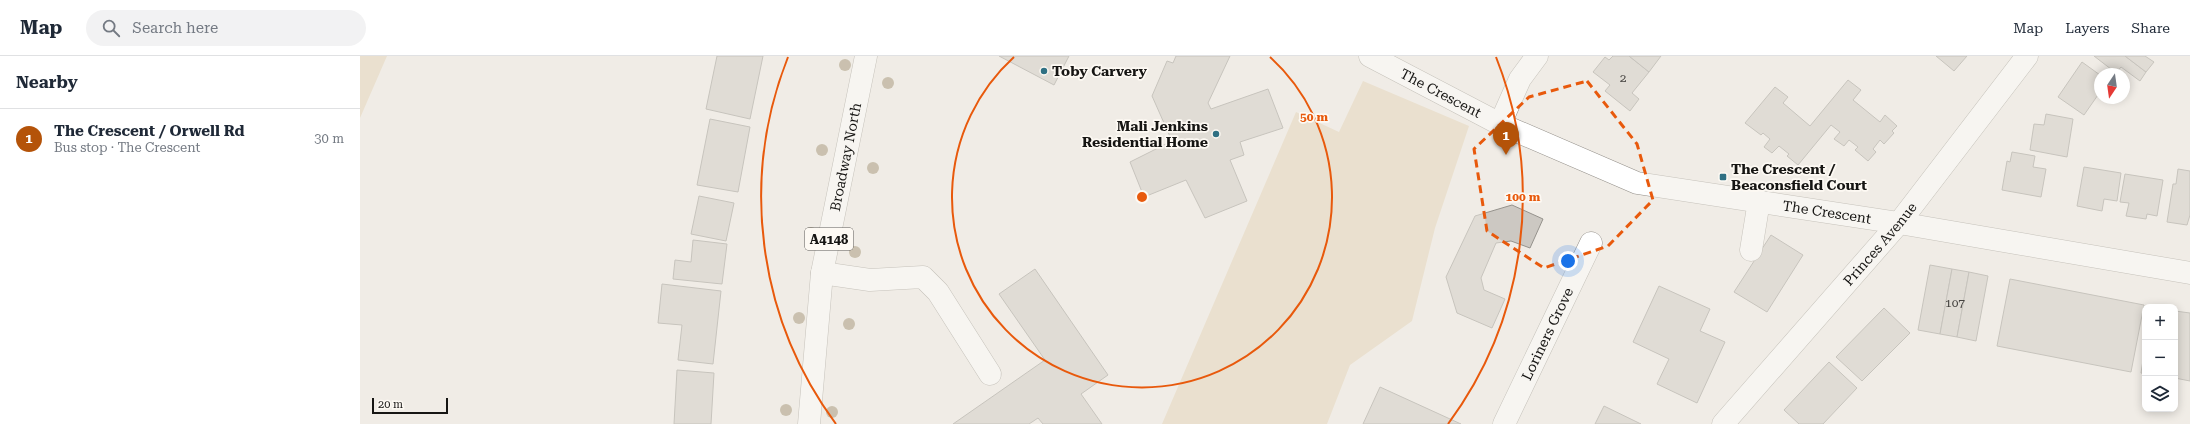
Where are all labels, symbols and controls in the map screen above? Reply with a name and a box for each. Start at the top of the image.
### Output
search box [86,10,366,46]
text: Map [20,16,62,39]
icon: search [100,17,122,39]
text: Search here [132,19,218,37]
text: Map [2013,20,2043,36]
text: Layers [2065,20,2109,36]
text: Share [2131,20,2170,36]
place label: Toby Carvery [1052,63,1148,79]
street label: The Crescent [1398,65,1484,121]
marker: Toby Carvery [1039,66,1049,76]
north arrow [2094,68,2130,104]
house number: 2 [1620,71,1627,85]
text: Nearby [16,72,78,92]
street label: Broadway North [827,101,864,213]
text: 50 m [1300,110,1328,124]
place label: Mali Jenkins Residential Home [1082,118,1208,150]
text: The Crescent / Orwell Rd [54,122,245,140]
pin: 1 [1493,122,1519,155]
marker: Mali Jenkins Residential Home [1211,129,1221,139]
text: 1 [25,131,33,146]
text: 30 m [314,131,344,146]
text: Bus stop · The Crescent [54,140,200,155]
place label: The Crescent / Beaconsfield Court [1731,161,1867,193]
marker: The Crescent / Beaconsfield Court [1718,172,1728,182]
centre of rings [1135,190,1149,204]
text: 100 m [1506,190,1541,204]
street label: The Crescent [1782,197,1872,227]
street label: Princes Avenue [1840,199,1920,289]
road number: A4148 [805,228,853,250]
your location [1558,251,1578,271]
street label: Loriners Grove [1518,285,1576,383]
house number: 107 [1945,296,1965,310]
map controls [2142,304,2178,412]
button: + [2142,304,2178,340]
button: − [2142,340,2178,376]
button: layers [2142,376,2178,412]
scale bar [372,396,448,415]
text: 20 m [378,398,403,411]

